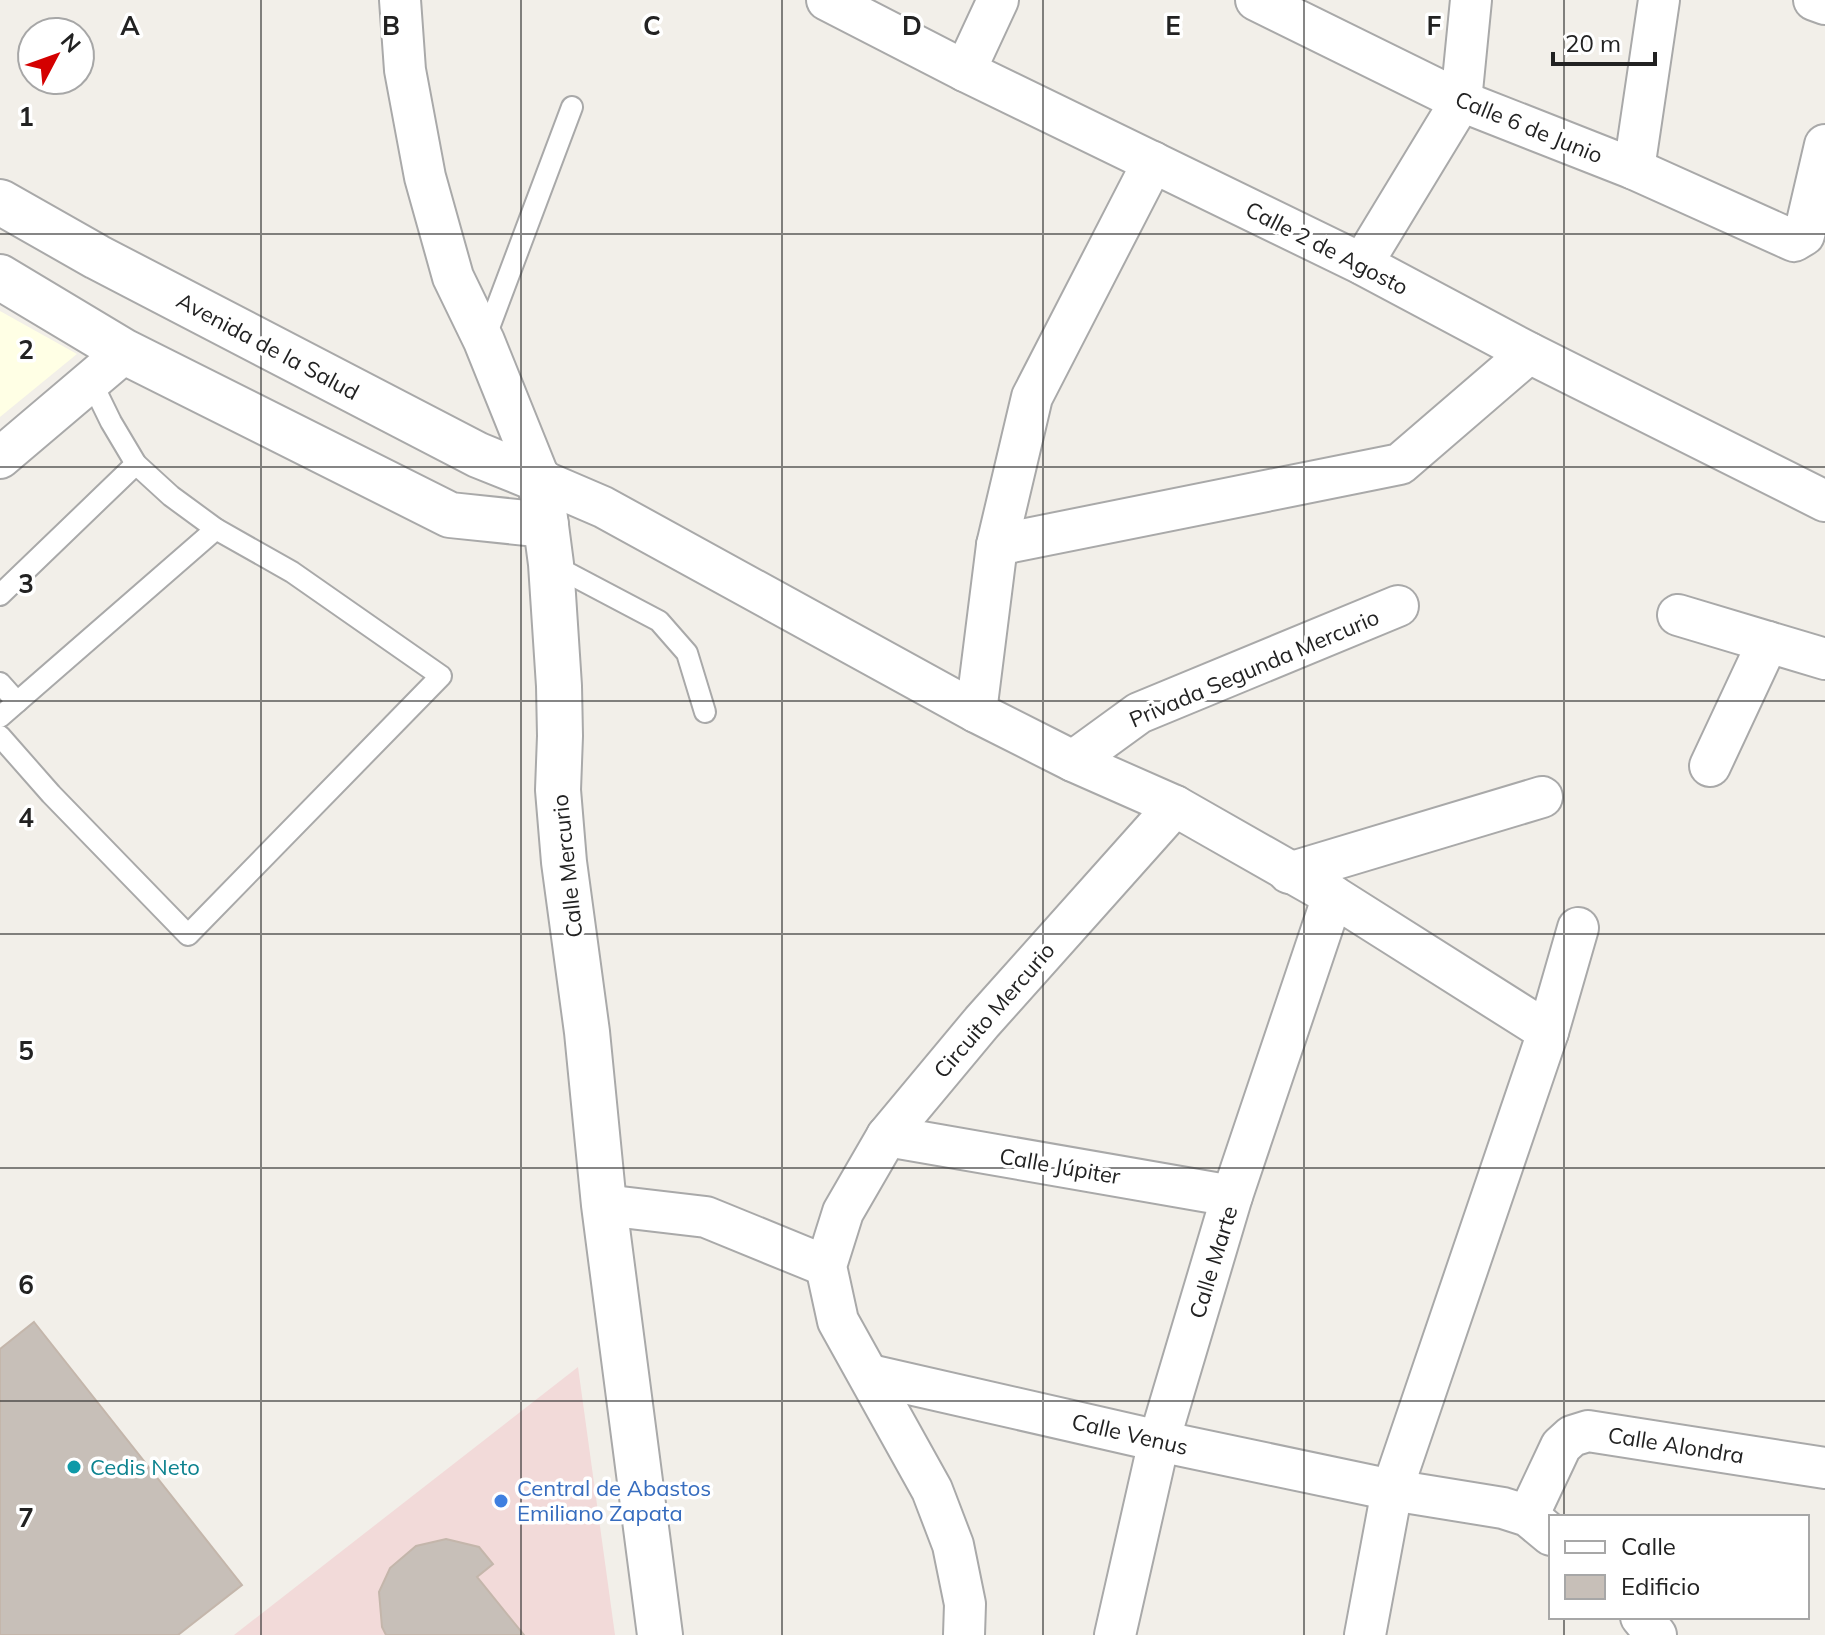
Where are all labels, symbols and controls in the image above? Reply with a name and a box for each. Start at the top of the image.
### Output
text: A [120,9,140,42]
text: B [382,9,400,42]
text: C [643,9,661,42]
text: D [902,9,922,42]
text: E [1165,9,1181,42]
text: F [1427,9,1442,42]
north arrow [16,16,96,96]
scale bar [1553,16,1655,66]
text: N [55,27,87,58]
text: 20 m [1565,28,1621,58]
street label: Calle 6 de Junio [1451,85,1607,169]
text: 1 [18,100,34,133]
street label: Calle 2 de Agosto [1241,195,1413,301]
street label: Avenida de la Salud [172,286,364,406]
text: 2 [18,333,34,366]
text: 3 [18,567,34,600]
street label: Privada Segunda Mercurio [1125,603,1383,733]
street label: Calle Mercurio [546,793,588,939]
text: 4 [18,801,34,834]
street label: Circuito Mercurio [927,936,1061,1084]
text: 5 [18,1034,34,1067]
street label: Calle Júpiter [998,1142,1123,1190]
street label: Calle Marte [1183,1202,1243,1322]
text: 6 [18,1268,34,1301]
street label: Calle Venus [1069,1407,1191,1461]
street label: Calle Alondra [1606,1420,1746,1470]
place label: Cedis Neto [90,1453,200,1481]
marker: Cedis Neto [65,1458,83,1476]
place label: Central de Abastos Emiliano Zapata [517,1474,711,1527]
marker: Central de Abastos Emiliano Zapata [492,1492,510,1510]
text: 7 [18,1501,34,1534]
legend [1549,1515,1809,1619]
text: Calle [1621,1531,1676,1561]
text: Edificio [1621,1571,1700,1601]

